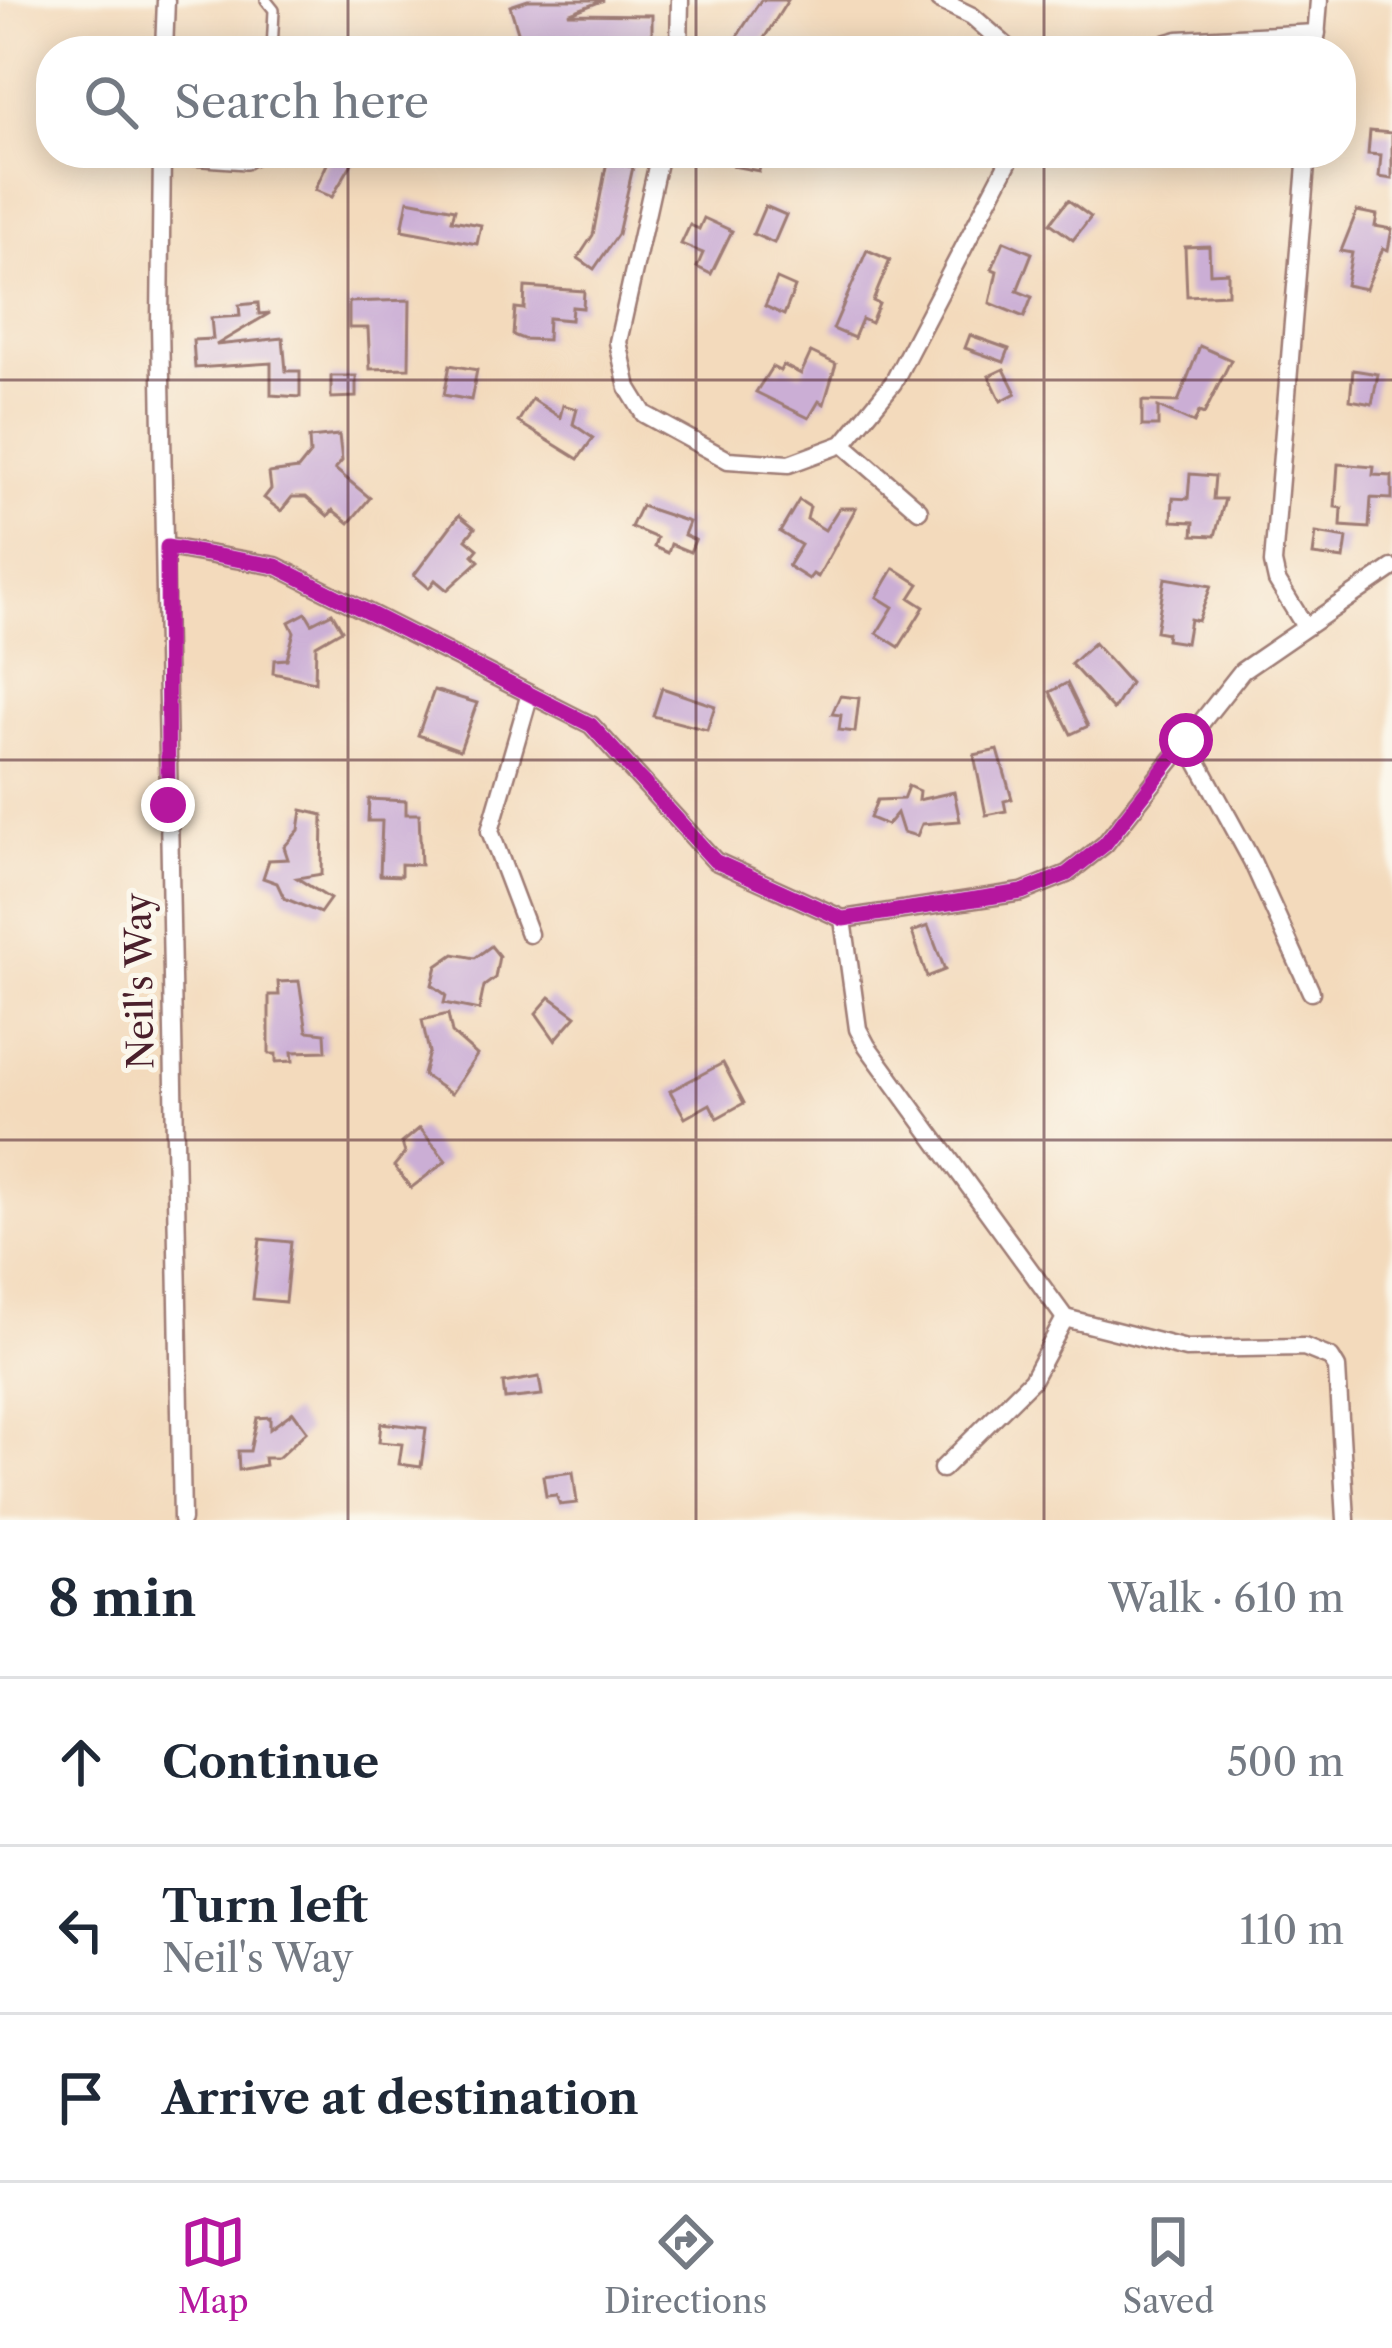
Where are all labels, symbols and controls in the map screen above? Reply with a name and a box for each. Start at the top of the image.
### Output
search box [36,36,1356,168]
icon: search [78,69,144,135]
text: Search here [174,74,429,130]
route start [1159,713,1213,767]
route end [141,778,195,832]
street label: Neil's Way [115,891,163,1070]
text: 8 min [48,1567,196,1629]
text: Walk · 610 m [1108,1574,1344,1622]
icon: ahead [48,1729,114,1795]
text: Continue [162,1734,379,1790]
text: 500 m [1227,1738,1344,1786]
text: Turn left [162,1878,368,1934]
icon: left [48,1897,114,1963]
text: 110 m [1240,1906,1344,1954]
text: Neil's Way [162,1934,353,1982]
icon: arrive [48,2065,114,2131]
text: Arrive at destination [162,2070,639,2126]
tab: Map [178,2209,249,2322]
tab: Directions [604,2209,767,2322]
tab: Saved [1123,2209,1214,2322]

